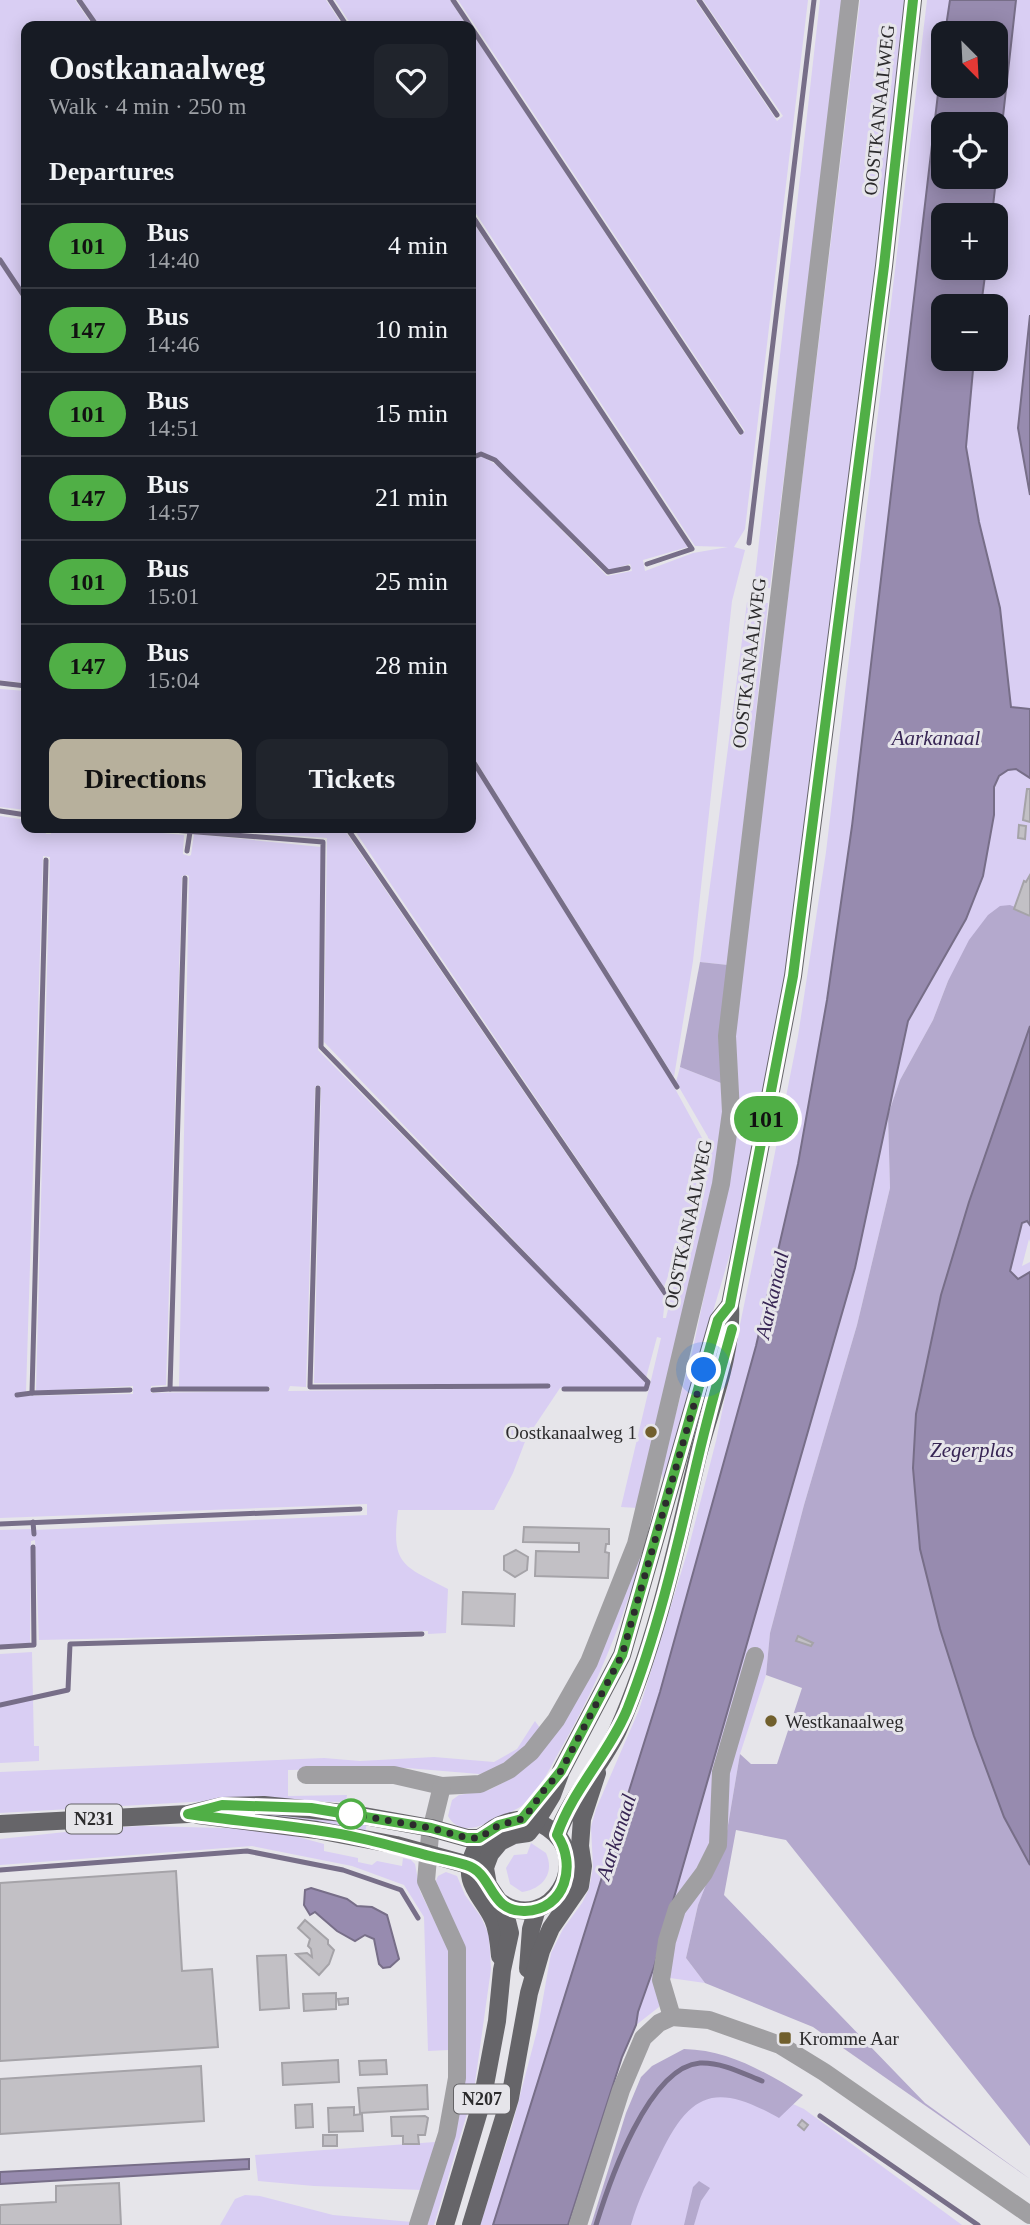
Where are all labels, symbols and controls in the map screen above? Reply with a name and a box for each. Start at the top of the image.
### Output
north arrow [931,21,1008,98]
map controls [931,21,1008,371]
street label: OOSTKANAALWEG [860,23,898,196]
button: heart [374,44,448,118]
text: Oostkanaalweg [49,50,265,86]
text: Walk · 4 min · 250 m [49,94,246,119]
button: locate [931,112,1008,189]
text: Departures [49,157,174,186]
button: + [931,203,1008,280]
text: Bus [147,218,189,247]
text: 4 min [388,231,448,260]
text: 101 [70,233,106,259]
text: 14:40 [147,248,199,273]
button: − [931,294,1008,371]
text: Bus [147,302,189,331]
text: 10 min [375,315,448,344]
text: 147 [70,317,106,343]
text: 14:46 [147,332,199,357]
text: Bus [147,386,189,415]
text: 15 min [375,399,448,428]
text: 101 [70,401,106,427]
text: 14:51 [147,416,199,441]
text: Bus [147,470,189,499]
text: 21 min [375,483,448,512]
text: 147 [70,485,106,511]
text: 14:57 [147,500,199,525]
text: Bus [147,554,189,583]
text: 25 min [375,567,448,596]
text: 101 [70,569,106,595]
street label: OOSTKANAALWEG [728,576,770,749]
text: 15:01 [147,584,199,609]
text: Bus [147,638,189,667]
text: 28 min [375,651,448,680]
text: 147 [70,653,106,679]
text: 15:04 [147,668,199,693]
water label: Aarkanaal [890,726,980,750]
button: Directions [49,739,242,819]
button: Tickets [256,739,448,819]
line badge: 101 [726,1096,806,1142]
text: 101 [748,1106,784,1132]
street label: OOSTKANAALWEG [660,1138,716,1310]
water label: Aarkanaal [750,1249,794,1343]
your location [686,1352,721,1387]
place label: Oostkanaalweg 1 [506,1422,637,1443]
marker: Oostkanaalweg 1 [643,1424,659,1440]
water label: Zegerplas [930,1438,1014,1462]
place label: Westkanaalweg [785,1711,904,1732]
marker: Westkanaalweg [763,1713,779,1729]
water label: Aarkanaal [590,1791,641,1885]
unlabelled marker [336,1799,366,1829]
road number: N231 [66,1804,122,1833]
place label: Kromme Aar [799,2028,899,2049]
marker: Kromme Aar [777,2030,793,2046]
road number: N207 [454,2084,510,2113]

